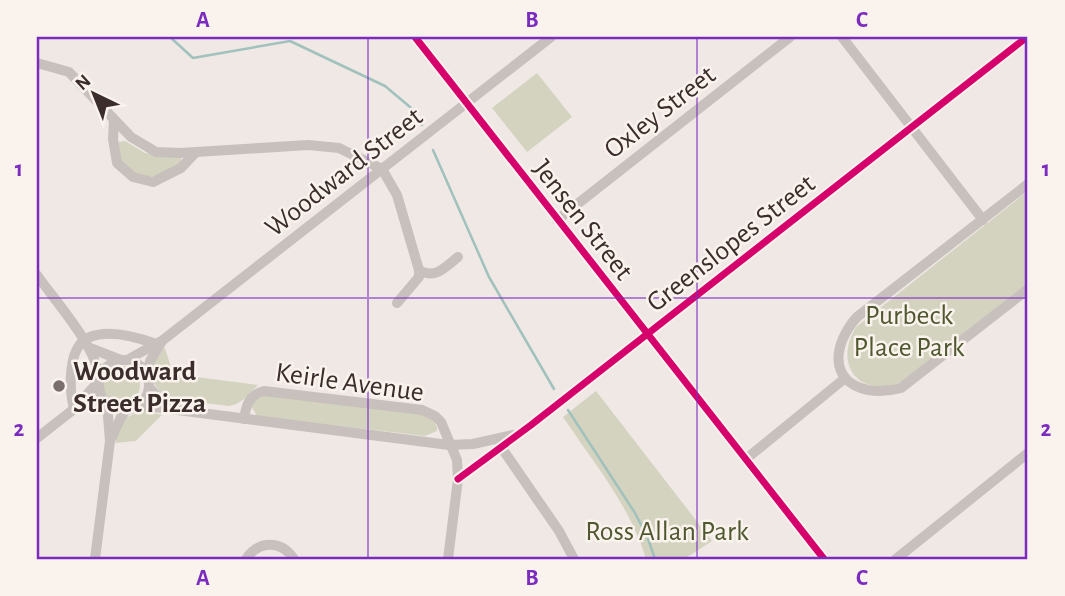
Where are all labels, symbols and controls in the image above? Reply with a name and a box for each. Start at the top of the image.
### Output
text: A [196,9,210,32]
text: B [525,9,539,32]
text: C [856,9,868,32]
north arrow [60,60,130,130]
street label: Oxley Street [599,61,721,164]
text: N [72,71,95,94]
street label: Woodward Street [260,103,428,242]
street label: Jensen Street [527,155,638,286]
text: 1 [15,158,23,181]
text: 1 [1042,158,1050,181]
street label: Greenslopes Street [642,170,821,318]
park label: Purbeck Place Park [853,302,965,362]
place label: Woodward Street Pizza [73,358,206,418]
street label: Keirle Avenue [274,359,426,407]
marker: Woodward Street Pizza [51,378,67,394]
text: 2 [14,418,25,441]
text: 2 [1041,418,1052,441]
park label: Ross Allan Park [585,518,749,546]
text: A [196,567,210,590]
text: B [525,567,539,590]
text: C [856,567,868,590]

